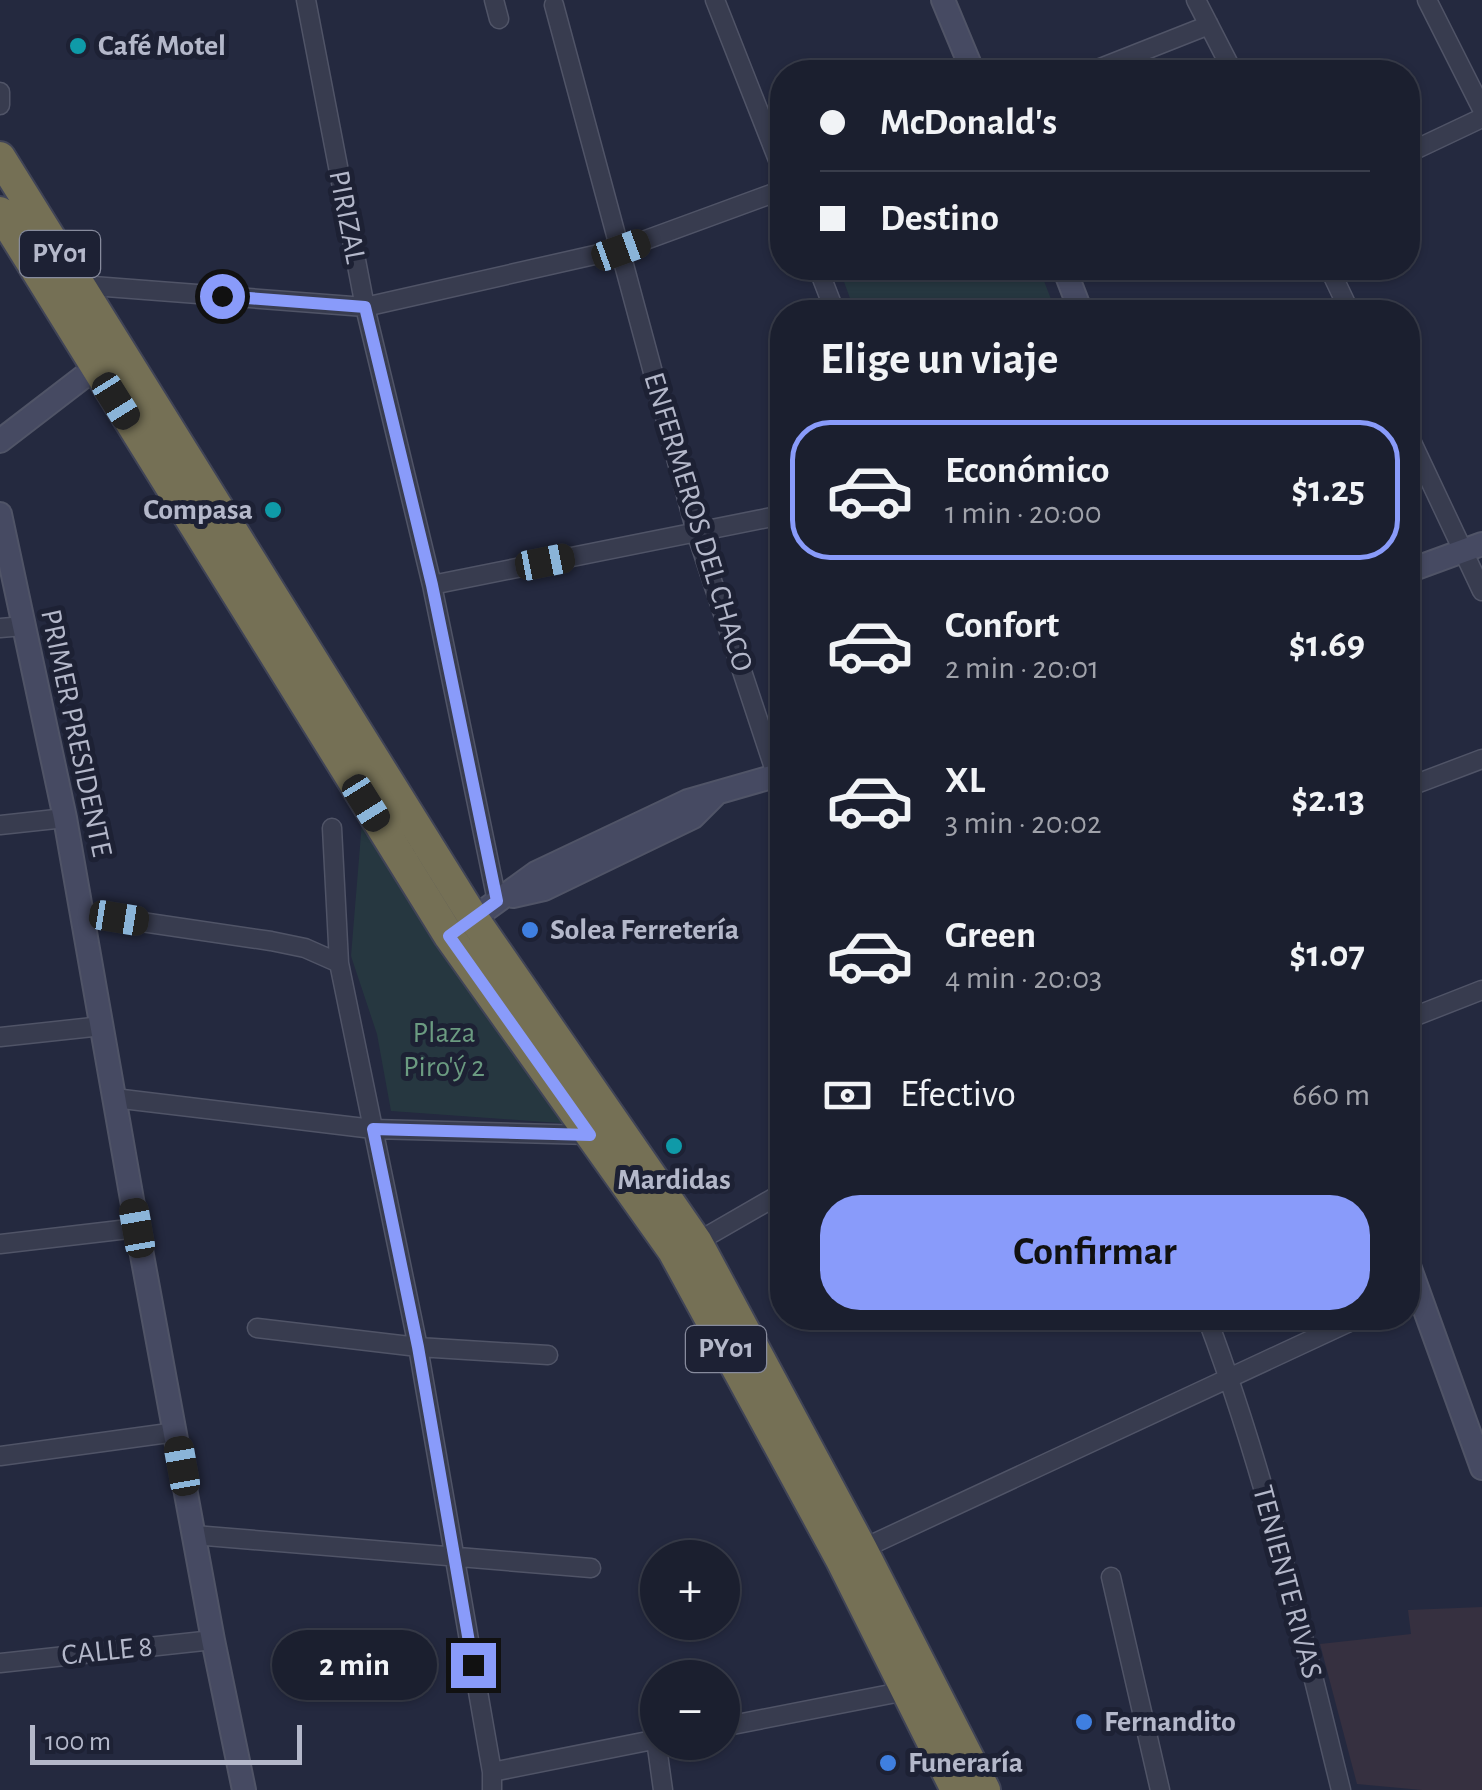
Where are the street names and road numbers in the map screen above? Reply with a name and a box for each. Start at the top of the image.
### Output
street label: PIRIZAL [323,168,371,266]
road number: PY01 [20,231,100,277]
street label: ENFERMEROS DEL CHACO [638,369,758,675]
street label: PRIMER PRESIDENTE [35,607,117,859]
road number: PY01 [686,1326,766,1372]
street label: TENIENTE RIVAS [1247,1482,1327,1682]
street label: CALLE 8 [60,1631,154,1671]

